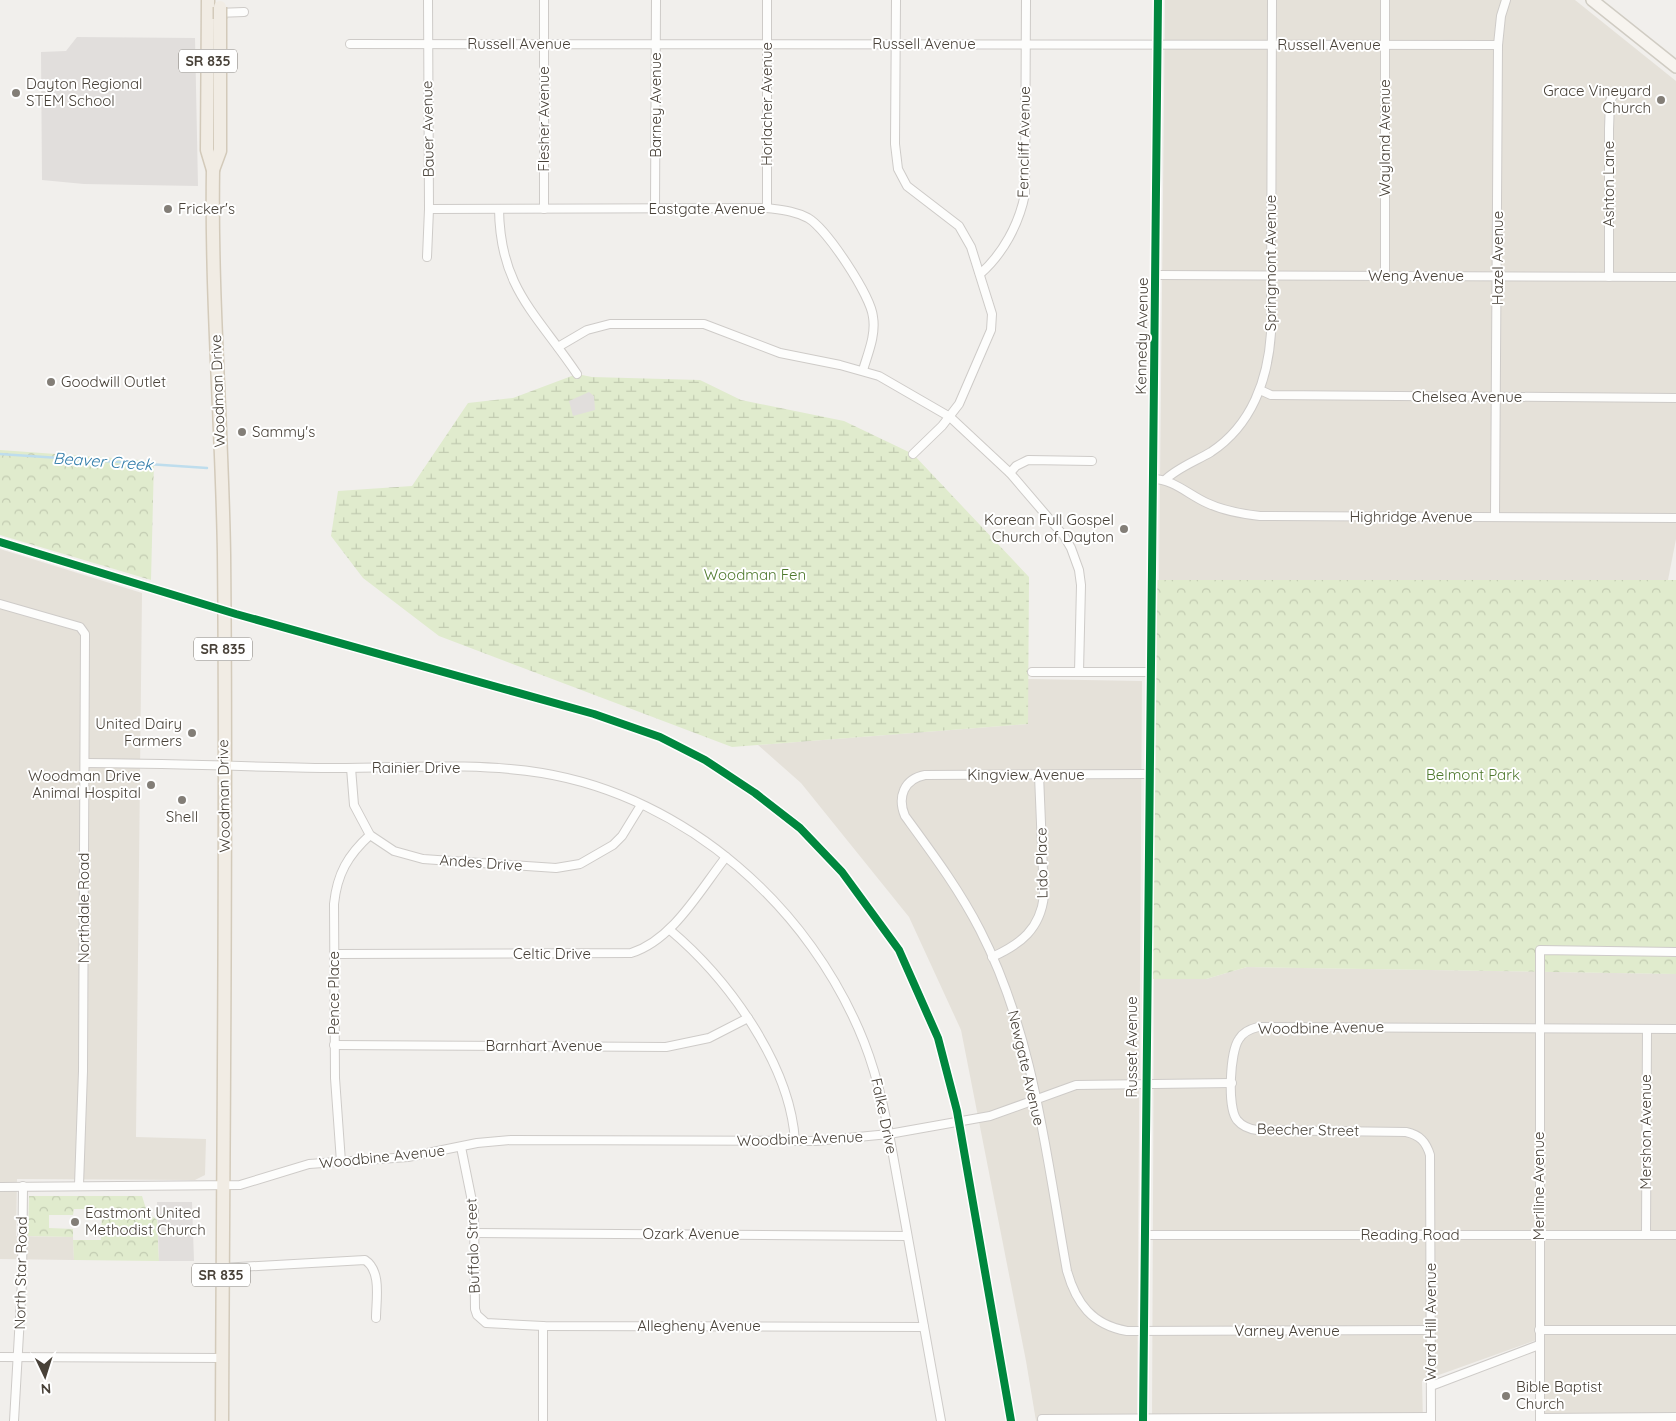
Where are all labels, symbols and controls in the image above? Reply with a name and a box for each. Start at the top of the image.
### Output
street label: Russell Avenue [467,34,571,53]
street label: Russell Avenue [872,34,976,53]
street label: Russell Avenue [1277,35,1381,54]
street label: Horlacher Avenue [757,42,776,166]
road number: SR 835 [179,49,237,72]
street label: Barney Avenue [646,52,665,158]
street label: Flesher Avenue [534,66,553,172]
place label: Dayton Regional STEM School [26,74,142,110]
street label: Wayland Avenue [1375,79,1394,197]
street label: Bauer Avenue [417,80,438,178]
place label: Grace Vineyard Church [1543,81,1651,117]
street label: Ferncliff Avenue [1013,86,1034,198]
marker: Dayton Regional STEM School [10,87,22,99]
marker: Grace Vineyard Church [1655,94,1667,106]
street label: Ashton Lane [1599,141,1618,227]
street label: Springmont Avenue [1261,195,1280,331]
place label: Fricker's [178,199,235,218]
street label: Eastgate Avenue [649,199,765,218]
marker: Fricker's [162,203,174,215]
street label: Hazel Avenue [1488,211,1507,305]
street label: Weng Avenue [1368,266,1464,285]
street label: Kennedy Avenue [1131,277,1152,395]
street label: Woodman Drive [206,334,229,448]
place label: Goodwill Outlet [61,372,166,391]
marker: Goodwill Outlet [45,376,57,388]
street label: Chelsea Avenue [1412,387,1522,406]
place label: Sammy's [252,422,315,441]
marker: Sammy's [236,426,248,438]
water label: Beaver Creek [52,448,155,475]
street label: Highridge Avenue [1350,507,1472,526]
place label: Korean Full Gospel Church of Dayton [984,510,1114,546]
marker: Korean Full Gospel Church of Dayton [1118,523,1130,535]
park label: Woodman Fen [704,565,806,584]
road number: SR 835 [194,638,252,661]
place label: United Dairy Farmers [95,714,182,750]
marker: United Dairy Farmers [186,727,198,739]
street label: Woodman Drive [213,739,234,853]
street label: Rainier Drive [372,758,460,777]
street label: Kingview Avenue [967,765,1085,784]
park label: Belmont Park [1426,765,1520,784]
place label: Woodman Drive Animal Hospital [28,766,141,802]
marker: Woodman Drive Animal Hospital [145,779,157,791]
marker: Shell [176,794,188,806]
place label: Shell [166,807,198,826]
street label: Lido Place [1031,827,1052,899]
street label: Andes Drive [439,850,523,875]
street label: Northdale Road [74,853,93,963]
street label: Celtic Drive [513,944,591,963]
street label: Pence Place [324,951,343,1035]
street label: Russet Avenue [1122,996,1141,1098]
street label: Newgate Avenue [1004,1008,1049,1127]
street label: Woodbine Avenue [1258,1017,1384,1038]
street label: Barnhart Avenue [485,1036,603,1055]
street label: Mershon Avenue [1636,1074,1655,1190]
street label: Falke Drive [867,1076,902,1156]
street label: Beecher Street [1257,1119,1359,1140]
street label: Woodbine Avenue [737,1127,863,1150]
street label: Meriline Avenue [1529,1131,1548,1241]
street label: Woodbine Avenue [318,1140,446,1173]
street label: Buffalo Street [461,1198,484,1294]
place label: Eastmont United Methodist Church [85,1203,206,1239]
street label: North Star Road [10,1216,31,1330]
marker: Eastmont United Methodist Church [69,1216,81,1228]
street label: Ozark Avenue [643,1224,739,1243]
street label: Reading Road [1360,1225,1460,1244]
street label: Ward Hill Avenue [1421,1263,1440,1381]
road number: SR 835 [192,1264,250,1286]
street label: Allegheny Avenue [637,1316,761,1335]
street label: Varney Avenue [1234,1321,1340,1340]
north arrow [20,1351,70,1401]
place label: Bible Baptist Church [1516,1377,1602,1413]
text: N [40,1380,52,1398]
marker: Bible Baptist Church [1500,1390,1512,1402]

